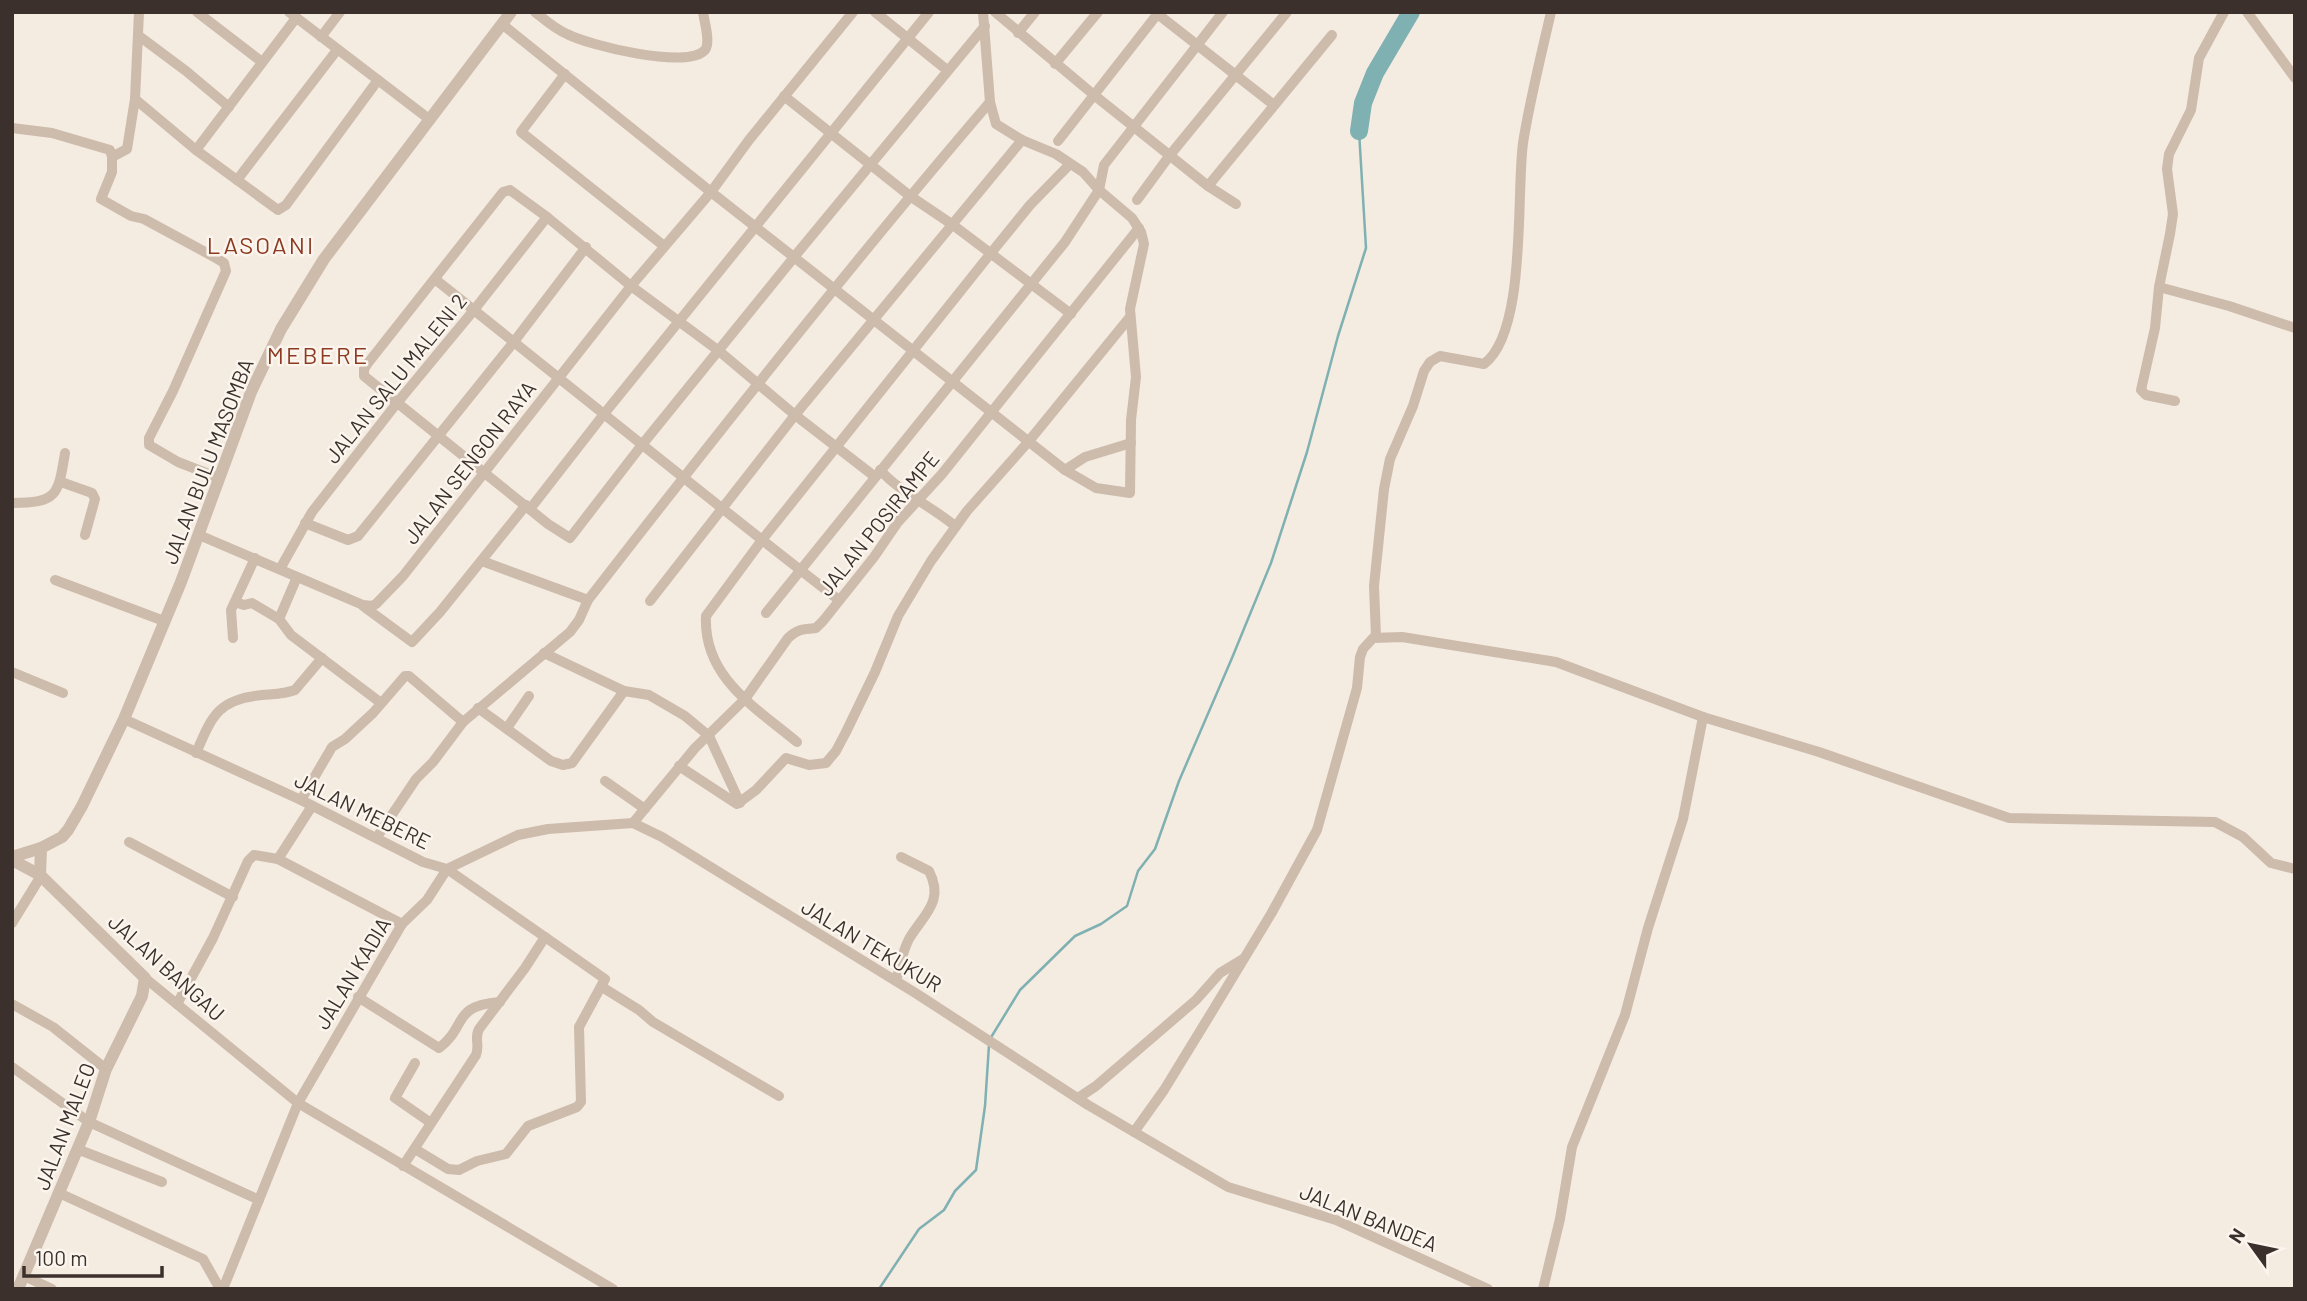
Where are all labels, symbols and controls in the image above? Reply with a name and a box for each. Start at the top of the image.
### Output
district label: LASOANI [207,230,315,259]
street label: JALAN SALU MALENI 2 [319,288,471,468]
district label: MEBERE [267,340,369,369]
street label: JALAN BULU MASOMBA [156,355,258,567]
street label: JALAN SENGON RAYA [398,375,541,548]
street label: JALAN POSIRAMPE [812,446,944,600]
street label: JALAN MEBERE [291,766,435,854]
street label: JALAN TEKUKUR [797,893,947,997]
street label: JALAN BANGAU [104,908,230,1026]
street label: JALAN KADIA [309,912,395,1033]
street label: JALAN MALEO [28,1059,100,1193]
street label: JALAN BANDEA [1296,1178,1442,1256]
north arrow [2216,1210,2286,1280]
text: N [2223,1224,2249,1247]
scale bar [24,1234,163,1278]
text: 100 m [35,1245,88,1270]

